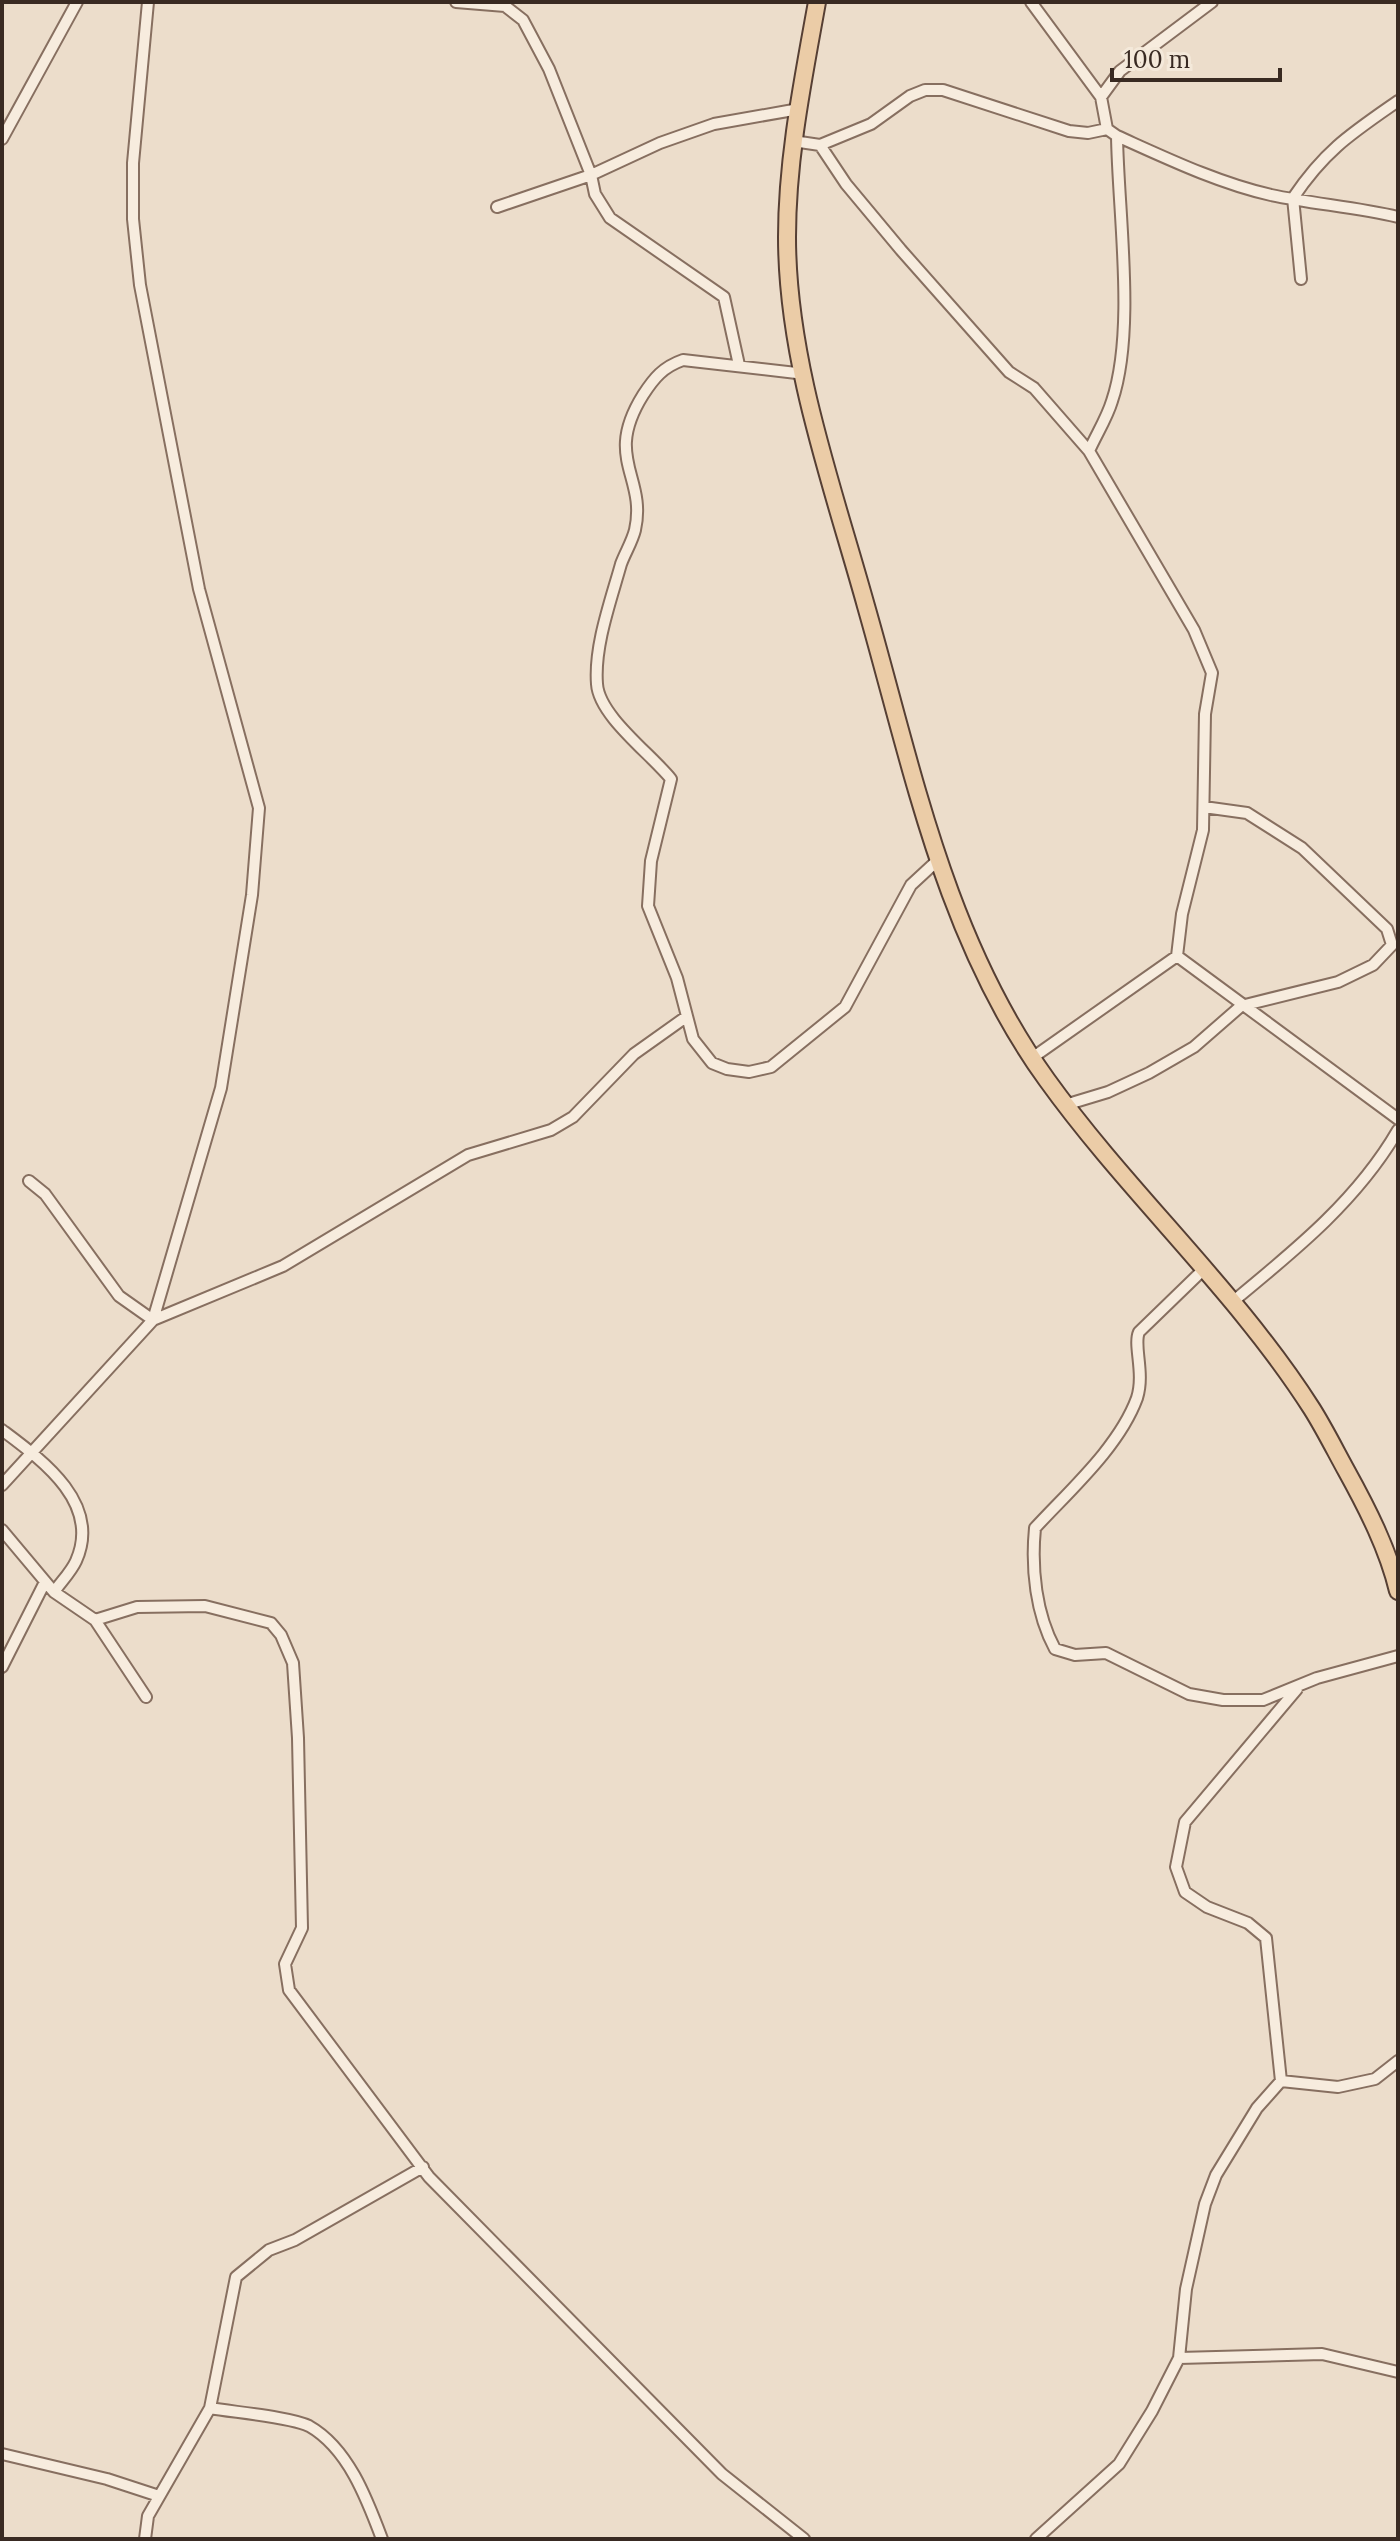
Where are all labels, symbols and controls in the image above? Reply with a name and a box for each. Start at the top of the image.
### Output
scale bar [1112,32,1280,82]
text: 100 m [1124,44,1190,75]

